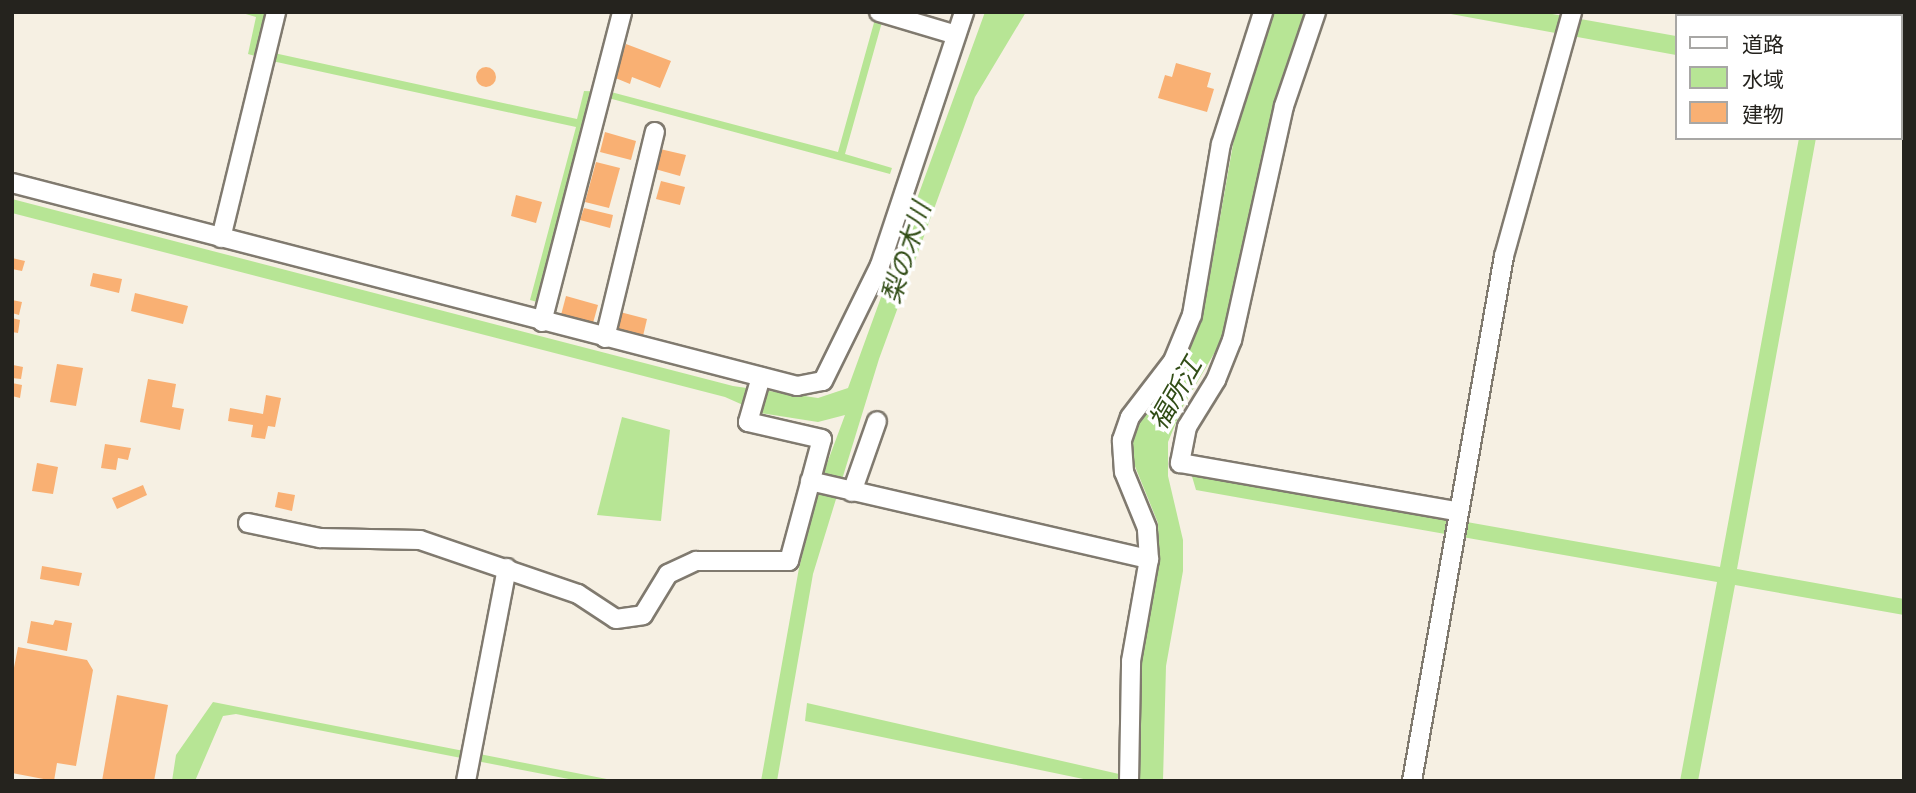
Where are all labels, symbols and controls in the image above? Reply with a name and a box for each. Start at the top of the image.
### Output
legend [1674,14,1902,140]
text: 道路 [1742,32,1784,57]
text: 水域 [1742,67,1784,92]
text: 建物 [1742,102,1784,127]
water label: 梨の木川 [876,199,938,307]
water label: 福所江 [1143,352,1209,436]

